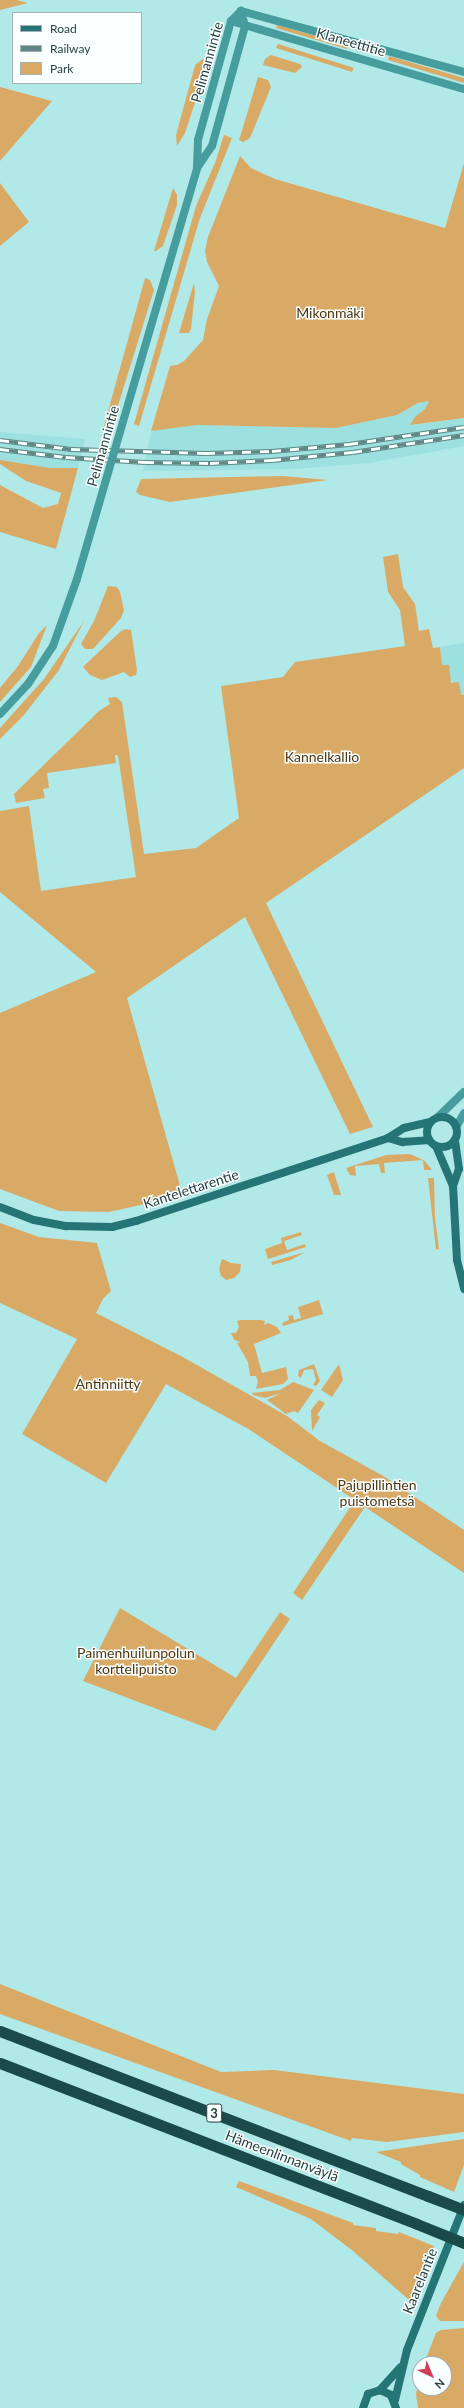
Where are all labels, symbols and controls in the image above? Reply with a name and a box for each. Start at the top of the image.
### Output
legend [12,12,142,84]
street label: Pelimannintie [187,20,227,104]
text: Road [50,21,77,36]
street label: Klaneettitie [314,24,388,60]
text: Railway [50,41,90,56]
text: Park [50,61,73,76]
park label: Mikonmäki [296,305,364,321]
street label: Pelimannintie [83,404,123,488]
park label: Kannelkallio [285,749,359,765]
street label: Kantelettarentie [141,1166,241,1212]
park label: Antinniitty [76,1376,140,1392]
park label: Pajupillintien puistometsä [337,1477,417,1510]
park label: Paimenhuilunpolun korttelipuisto [77,1645,195,1678]
road number: 3 [206,2102,222,2124]
street label: Hämeenlinnanväylä [223,2127,341,2185]
street label: Kaarelantie [399,2246,441,2316]
north arrow [412,2356,452,2396]
text: N [432,2377,448,2392]

